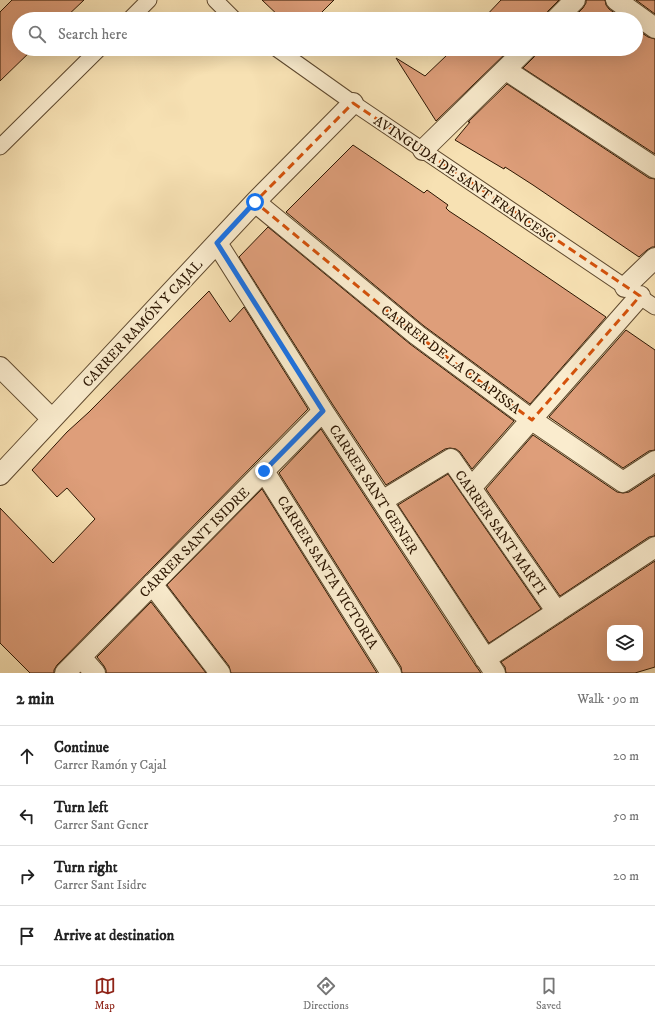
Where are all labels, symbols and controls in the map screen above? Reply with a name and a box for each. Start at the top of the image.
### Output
search box [12,12,643,56]
icon: search [26,23,48,45]
text: Search here [58,25,127,44]
street label: AVINGUDA DE SANT FRANCESC [370,112,559,248]
route start [246,193,264,211]
street label: CARRER RAMÓN Y CAJAL [79,256,207,391]
street label: CARRER DE LA CLAPISSA [377,301,525,419]
street label: CARRER SANT GENER [325,421,422,558]
route end [255,462,273,480]
street label: CARRER SANT MARTI [450,467,550,598]
street label: CARRER SANT ISIDRE [136,484,254,602]
street label: CARRER SANTA VICTORIA [273,493,382,653]
map controls [607,625,643,661]
button: layers [607,625,643,661]
text: 2 min [16,688,54,710]
text: Walk · 90 m [577,691,639,707]
text: Continue [54,738,109,757]
icon: ahead [16,745,38,767]
text: 20 m [613,748,639,764]
text: Carrer Ramón y Cajal [54,757,166,773]
text: Turn left [54,798,108,817]
icon: left [16,805,38,827]
text: 50 m [613,808,639,824]
text: Carrer Sant Gener [54,817,148,833]
text: Turn right [54,858,117,877]
icon: right [16,865,38,887]
text: 20 m [613,868,639,884]
text: Carrer Sant Isidre [54,877,147,893]
icon: arrive [16,925,38,947]
text: Arrive at destination [54,926,174,945]
tab: Map [94,975,116,1013]
tab: Directions [303,975,349,1013]
tab: Saved [536,975,561,1013]

